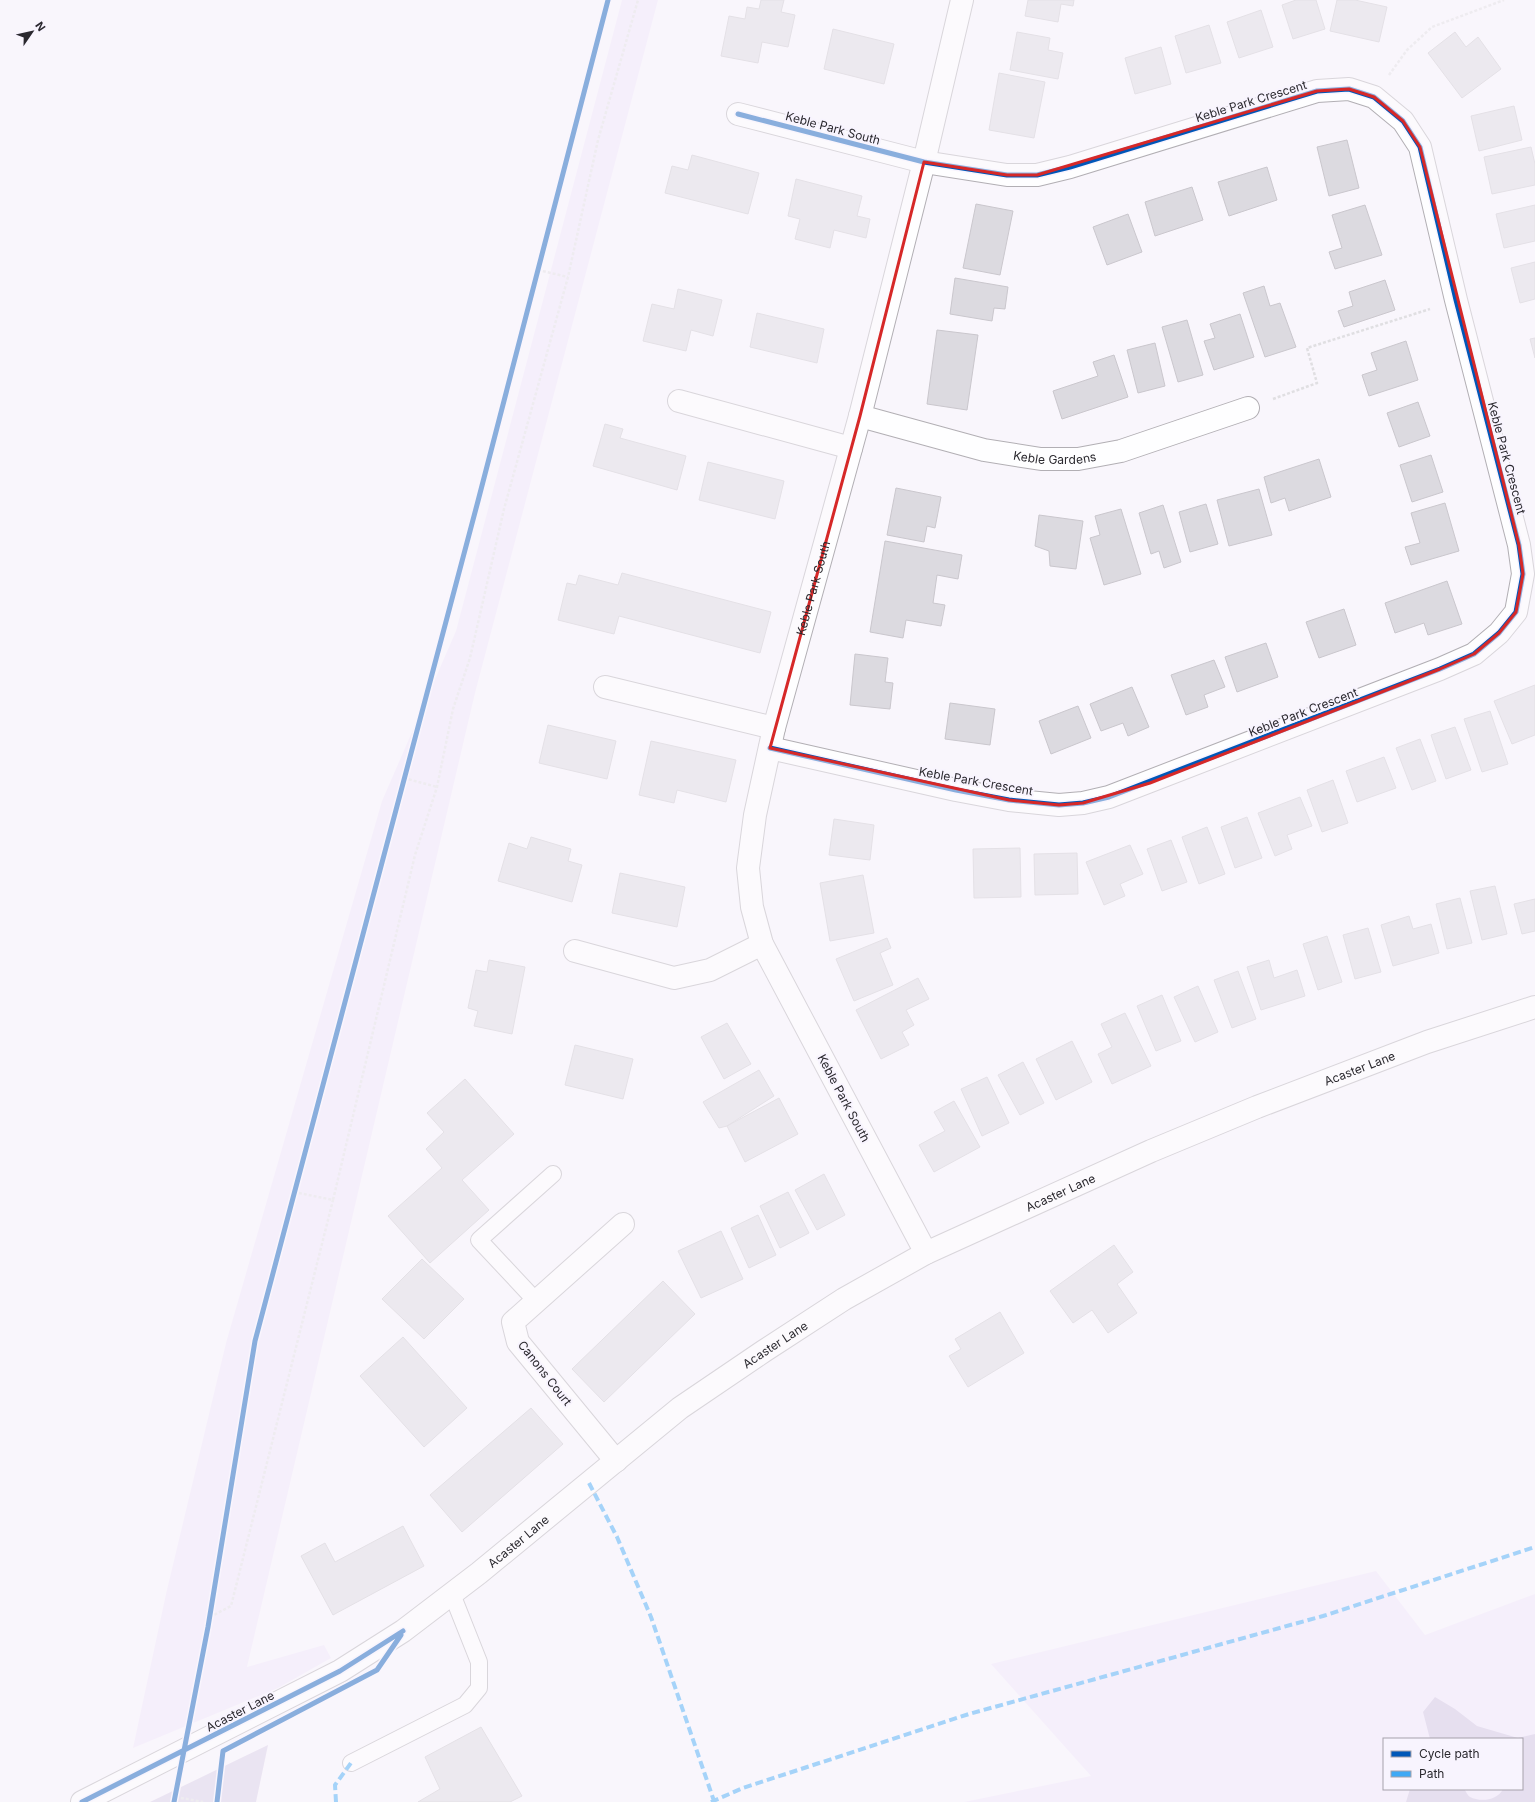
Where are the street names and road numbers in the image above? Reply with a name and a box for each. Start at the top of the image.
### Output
street label: Keble Park Crescent [1194,77,1309,125]
street label: Keble Park South [784,108,882,148]
street label: Keble Park Crescent [1485,400,1529,516]
street label: Keble Gardens [1012,447,1097,467]
street label: Keble Park South [792,539,833,637]
street label: Keble Park Crescent [1246,684,1360,740]
street label: Keble Park Crescent [918,764,1034,798]
street label: Acaster Lane [1322,1048,1397,1088]
street label: Keble Park South [815,1052,873,1144]
street label: Acaster Lane [1023,1170,1097,1214]
street label: Acaster Lane [740,1317,810,1371]
street label: Canons Court [515,1338,575,1409]
street label: Acaster Lane [484,1512,552,1571]
street label: Acaster Lane [203,1687,277,1735]

